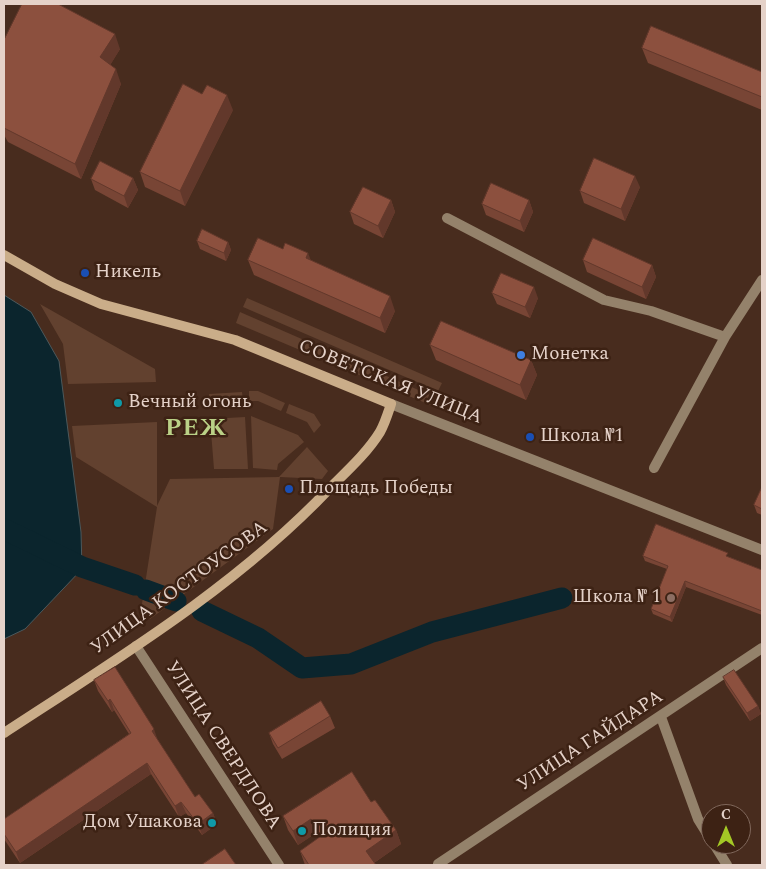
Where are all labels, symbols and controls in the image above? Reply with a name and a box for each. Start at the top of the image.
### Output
place label: Никель [95,262,161,284]
marker: Никель [79,267,91,279]
street label: СОВЕТСКАЯ УЛИЦА [295,336,485,430]
place label: Монетка [531,344,609,366]
marker: Монетка [515,349,527,361]
place label: Вечный огонь [128,392,252,414]
marker: Вечный огонь [112,397,124,409]
district label: РЕЖ [165,416,227,444]
place label: Школа №1 [540,426,624,448]
marker: Школа №1 [524,431,536,443]
place label: Площадь Победы [299,478,453,500]
marker: Площадь Победы [283,483,295,495]
street label: УЛИЦА КОСТОУСОВА [87,517,273,661]
place label: Школа № 1 [572,587,661,609]
marker: Школа № 1 [665,592,677,604]
street label: УЛИЦА СВЕРДЛОВА [159,658,285,834]
street label: УЛИЦА ГАЙДАРА [514,686,668,798]
north arrow [701,804,751,854]
text: С [721,804,731,825]
place label: Дом Ушакова [83,812,202,834]
marker: Дом Ушакова [206,817,218,829]
place label: Полиция [312,820,391,842]
marker: Полиция [296,825,308,837]

